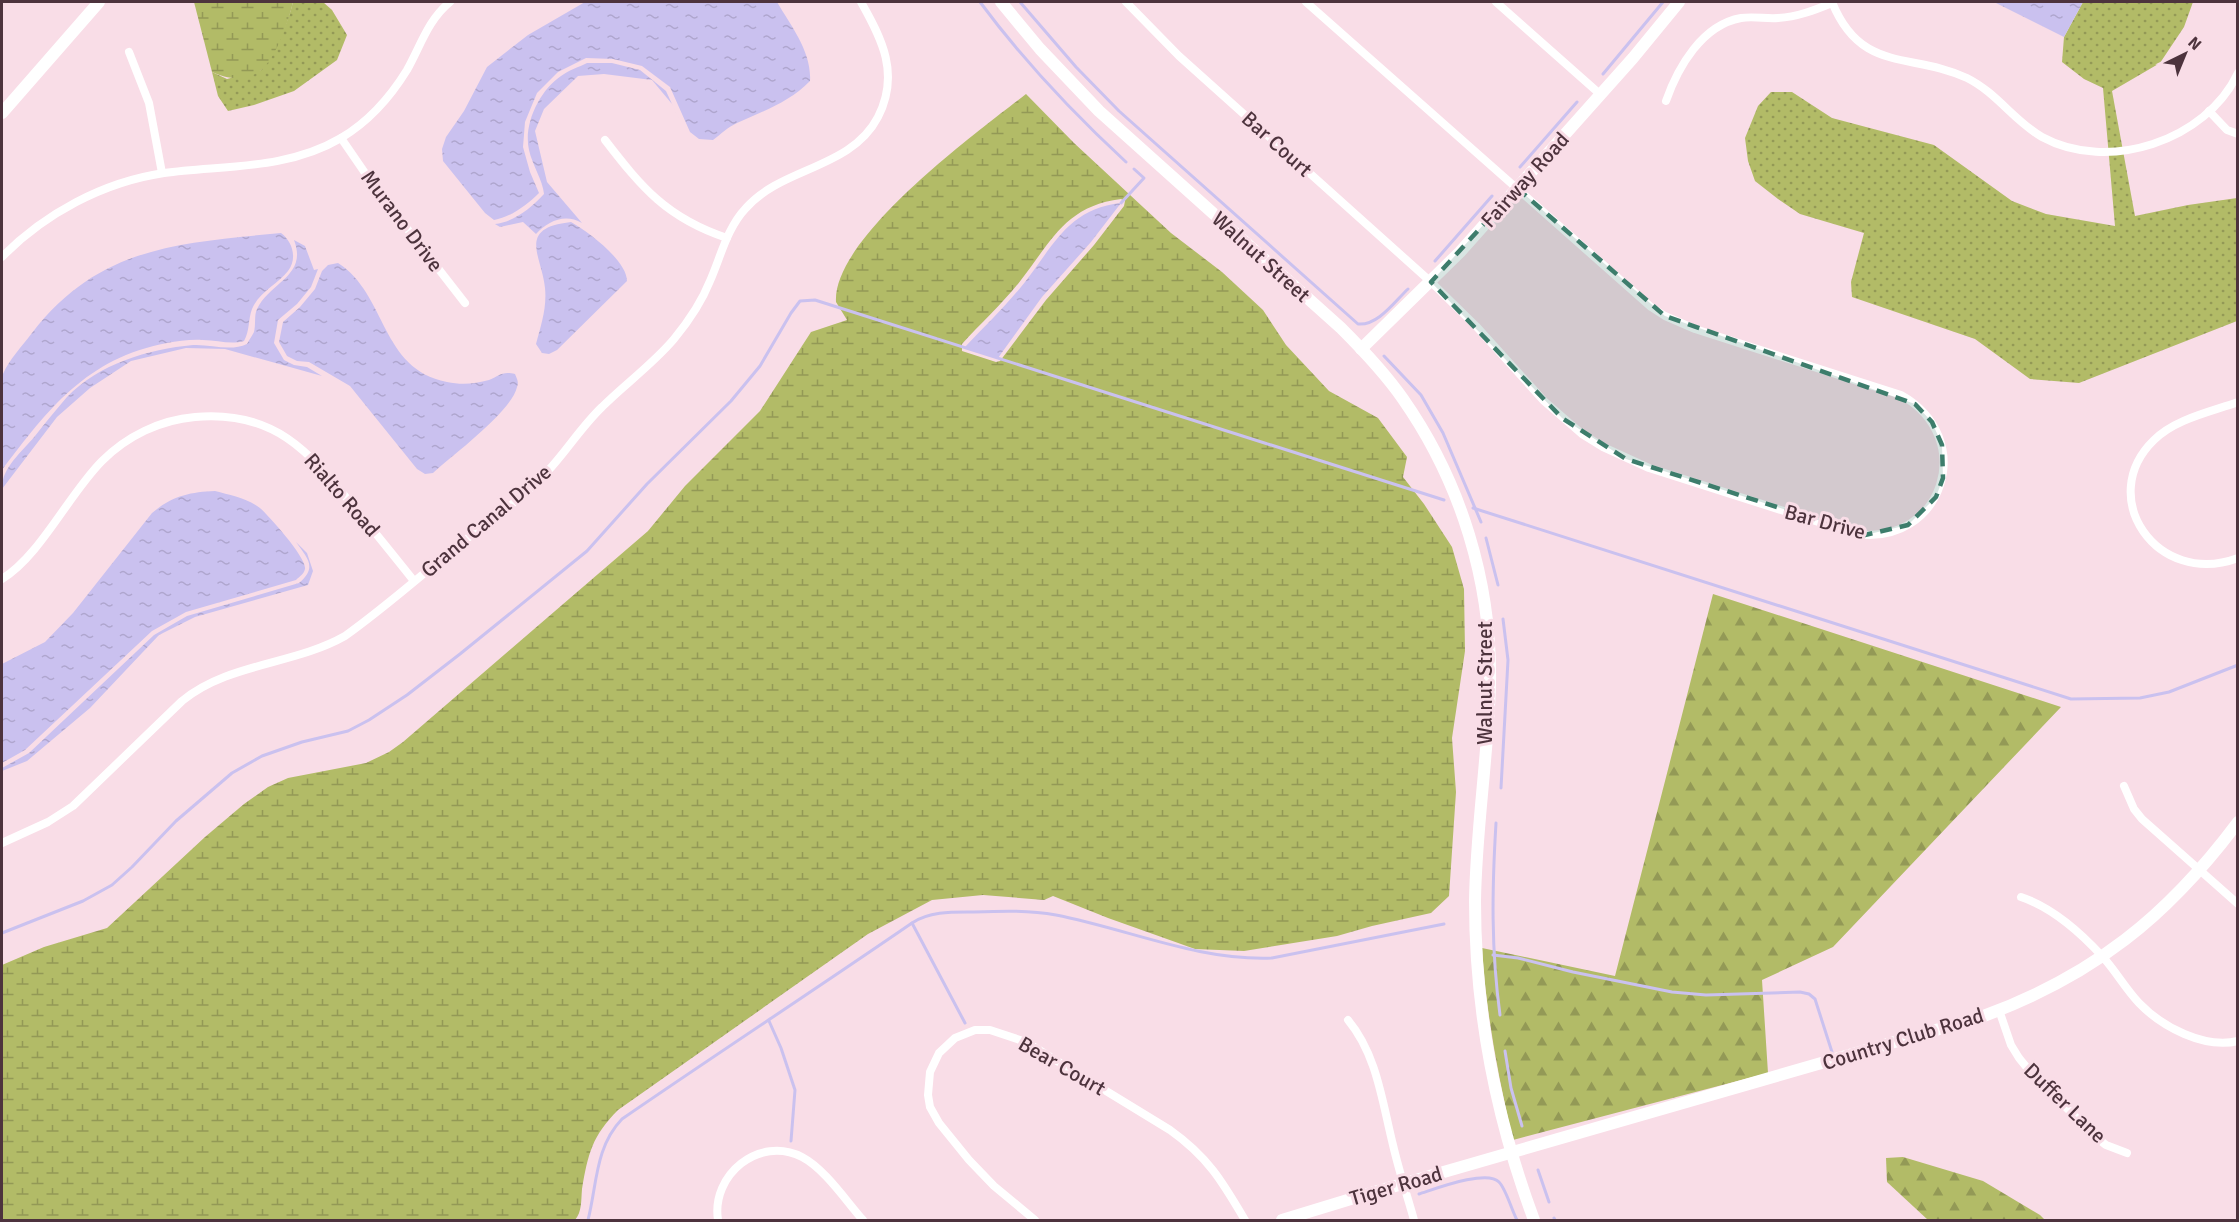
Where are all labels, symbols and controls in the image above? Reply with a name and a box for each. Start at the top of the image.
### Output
north arrow [2155,24,2215,84]
text: N [2184,33,2205,55]
street label: Bar Court [1236,106,1318,182]
street label: Fairway Road [1475,127,1575,233]
street label: Murano Drive [355,165,449,277]
street label: Walnut Street [1206,206,1316,308]
street label: Rialto Road [299,448,385,542]
street label: Grand Canal Drive [416,459,556,583]
street label: Bar Drive [1782,499,1868,545]
street label: Walnut Street [1472,621,1498,745]
street label: Country Club Road [1819,1002,1987,1076]
street label: Bear Court [1014,1031,1110,1101]
street label: Duffer Lane [2018,1057,2112,1149]
street label: Tiger Road [1347,1160,1445,1212]

